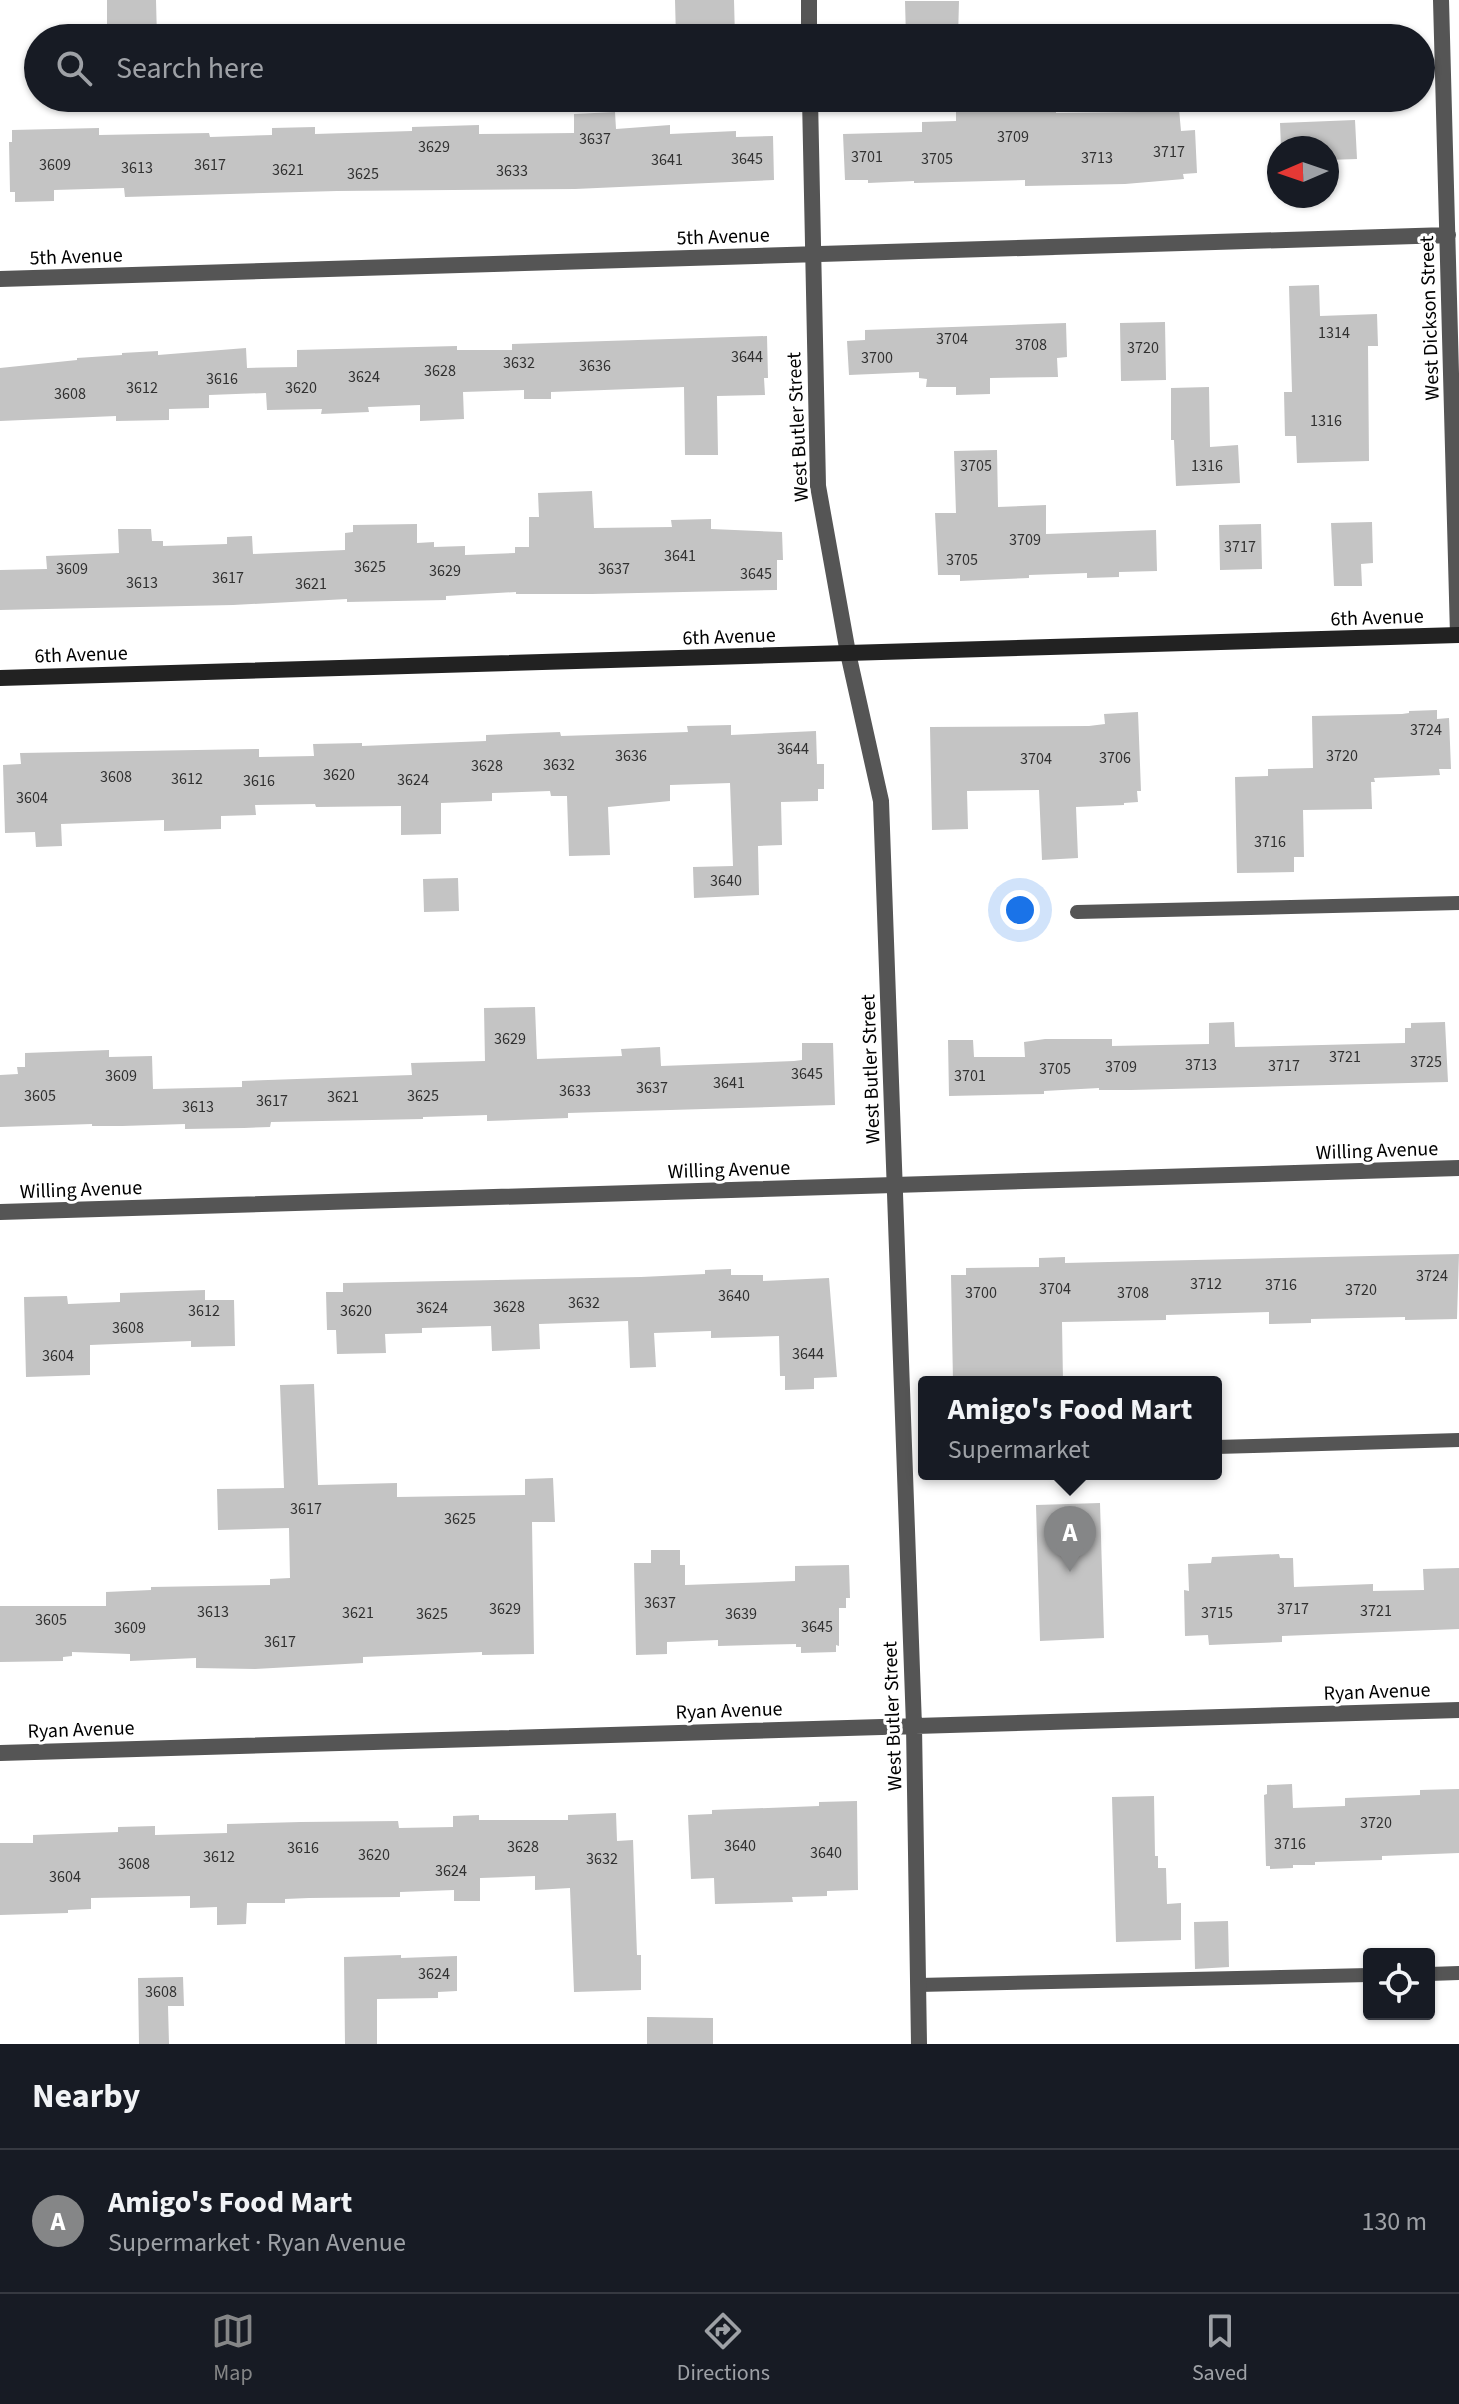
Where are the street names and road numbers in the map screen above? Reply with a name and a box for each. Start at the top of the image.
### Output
street label: 5th Avenue [676,221,770,253]
street label: West Dickson Street [1413,235,1447,401]
street label: 5th Avenue [29,241,123,273]
street label: West Butler Street [780,351,816,503]
street label: 6th Avenue [1330,602,1424,634]
street label: 6th Avenue [682,621,776,653]
street label: 6th Avenue [34,639,128,671]
street label: West Butler Street [854,993,888,1144]
street label: Willing Avenue [1315,1135,1439,1167]
street label: Willing Avenue [667,1154,791,1186]
street label: Willing Avenue [19,1174,143,1206]
street label: West Butler Street [876,1640,910,1791]
street label: Ryan Avenue [1323,1676,1431,1708]
street label: Ryan Avenue [675,1695,783,1727]
street label: Ryan Avenue [27,1714,135,1746]

